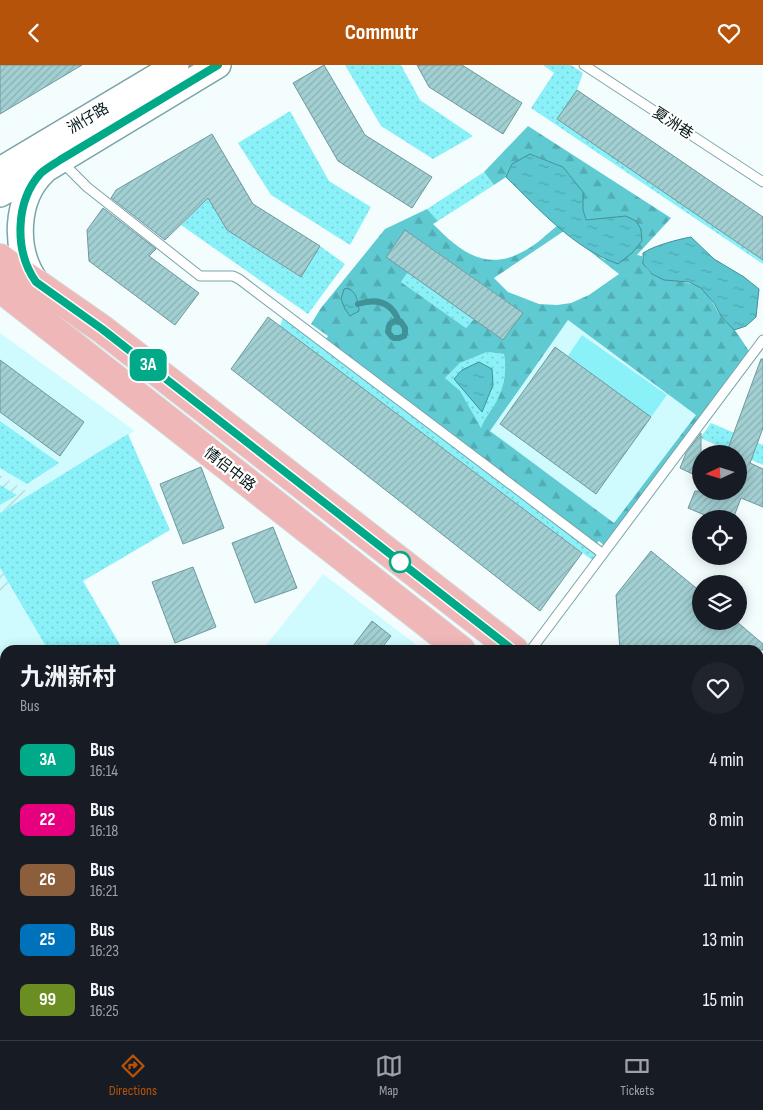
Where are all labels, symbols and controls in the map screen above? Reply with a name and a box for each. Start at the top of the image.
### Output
icon: back [20,19,48,47]
text: Commutr [345,19,418,46]
icon: heart [715,19,743,47]
street label: 洲仔路 [64,99,112,138]
street label: 夏洲巷 [649,103,697,144]
line badge: 3A [126,349,170,381]
text: 3A [140,354,156,375]
street label: 情侣中路 [200,443,259,495]
north arrow [692,445,748,500]
map controls [692,445,747,630]
button: locate [692,510,747,565]
unlabelled marker [389,551,411,573]
button: layers [692,575,747,630]
button: heart [692,662,744,714]
text: 九洲新村 [20,663,116,692]
text: Bus [20,697,40,716]
text: Bus [90,739,115,762]
text: 3A [39,749,56,770]
text: 4 min [709,749,744,772]
text: 16:14 [90,762,118,781]
text: Bus [90,799,115,822]
text: 22 [40,809,55,830]
text: 8 min [709,809,744,832]
text: 16:18 [90,822,118,841]
text: Bus [90,859,115,882]
text: 26 [39,869,56,890]
text: 11 min [704,869,744,892]
text: 16:21 [90,882,118,901]
text: Bus [90,919,115,942]
text: 25 [40,929,55,950]
text: 13 min [703,929,744,952]
text: 16:23 [90,942,119,961]
text: Bus [90,979,115,1002]
text: 99 [39,989,56,1010]
text: 15 min [703,989,744,1012]
text: 16:25 [90,1002,119,1021]
tab: Directions [109,1052,157,1099]
tab: Map [375,1052,403,1099]
tab: Tickets [620,1052,654,1099]

